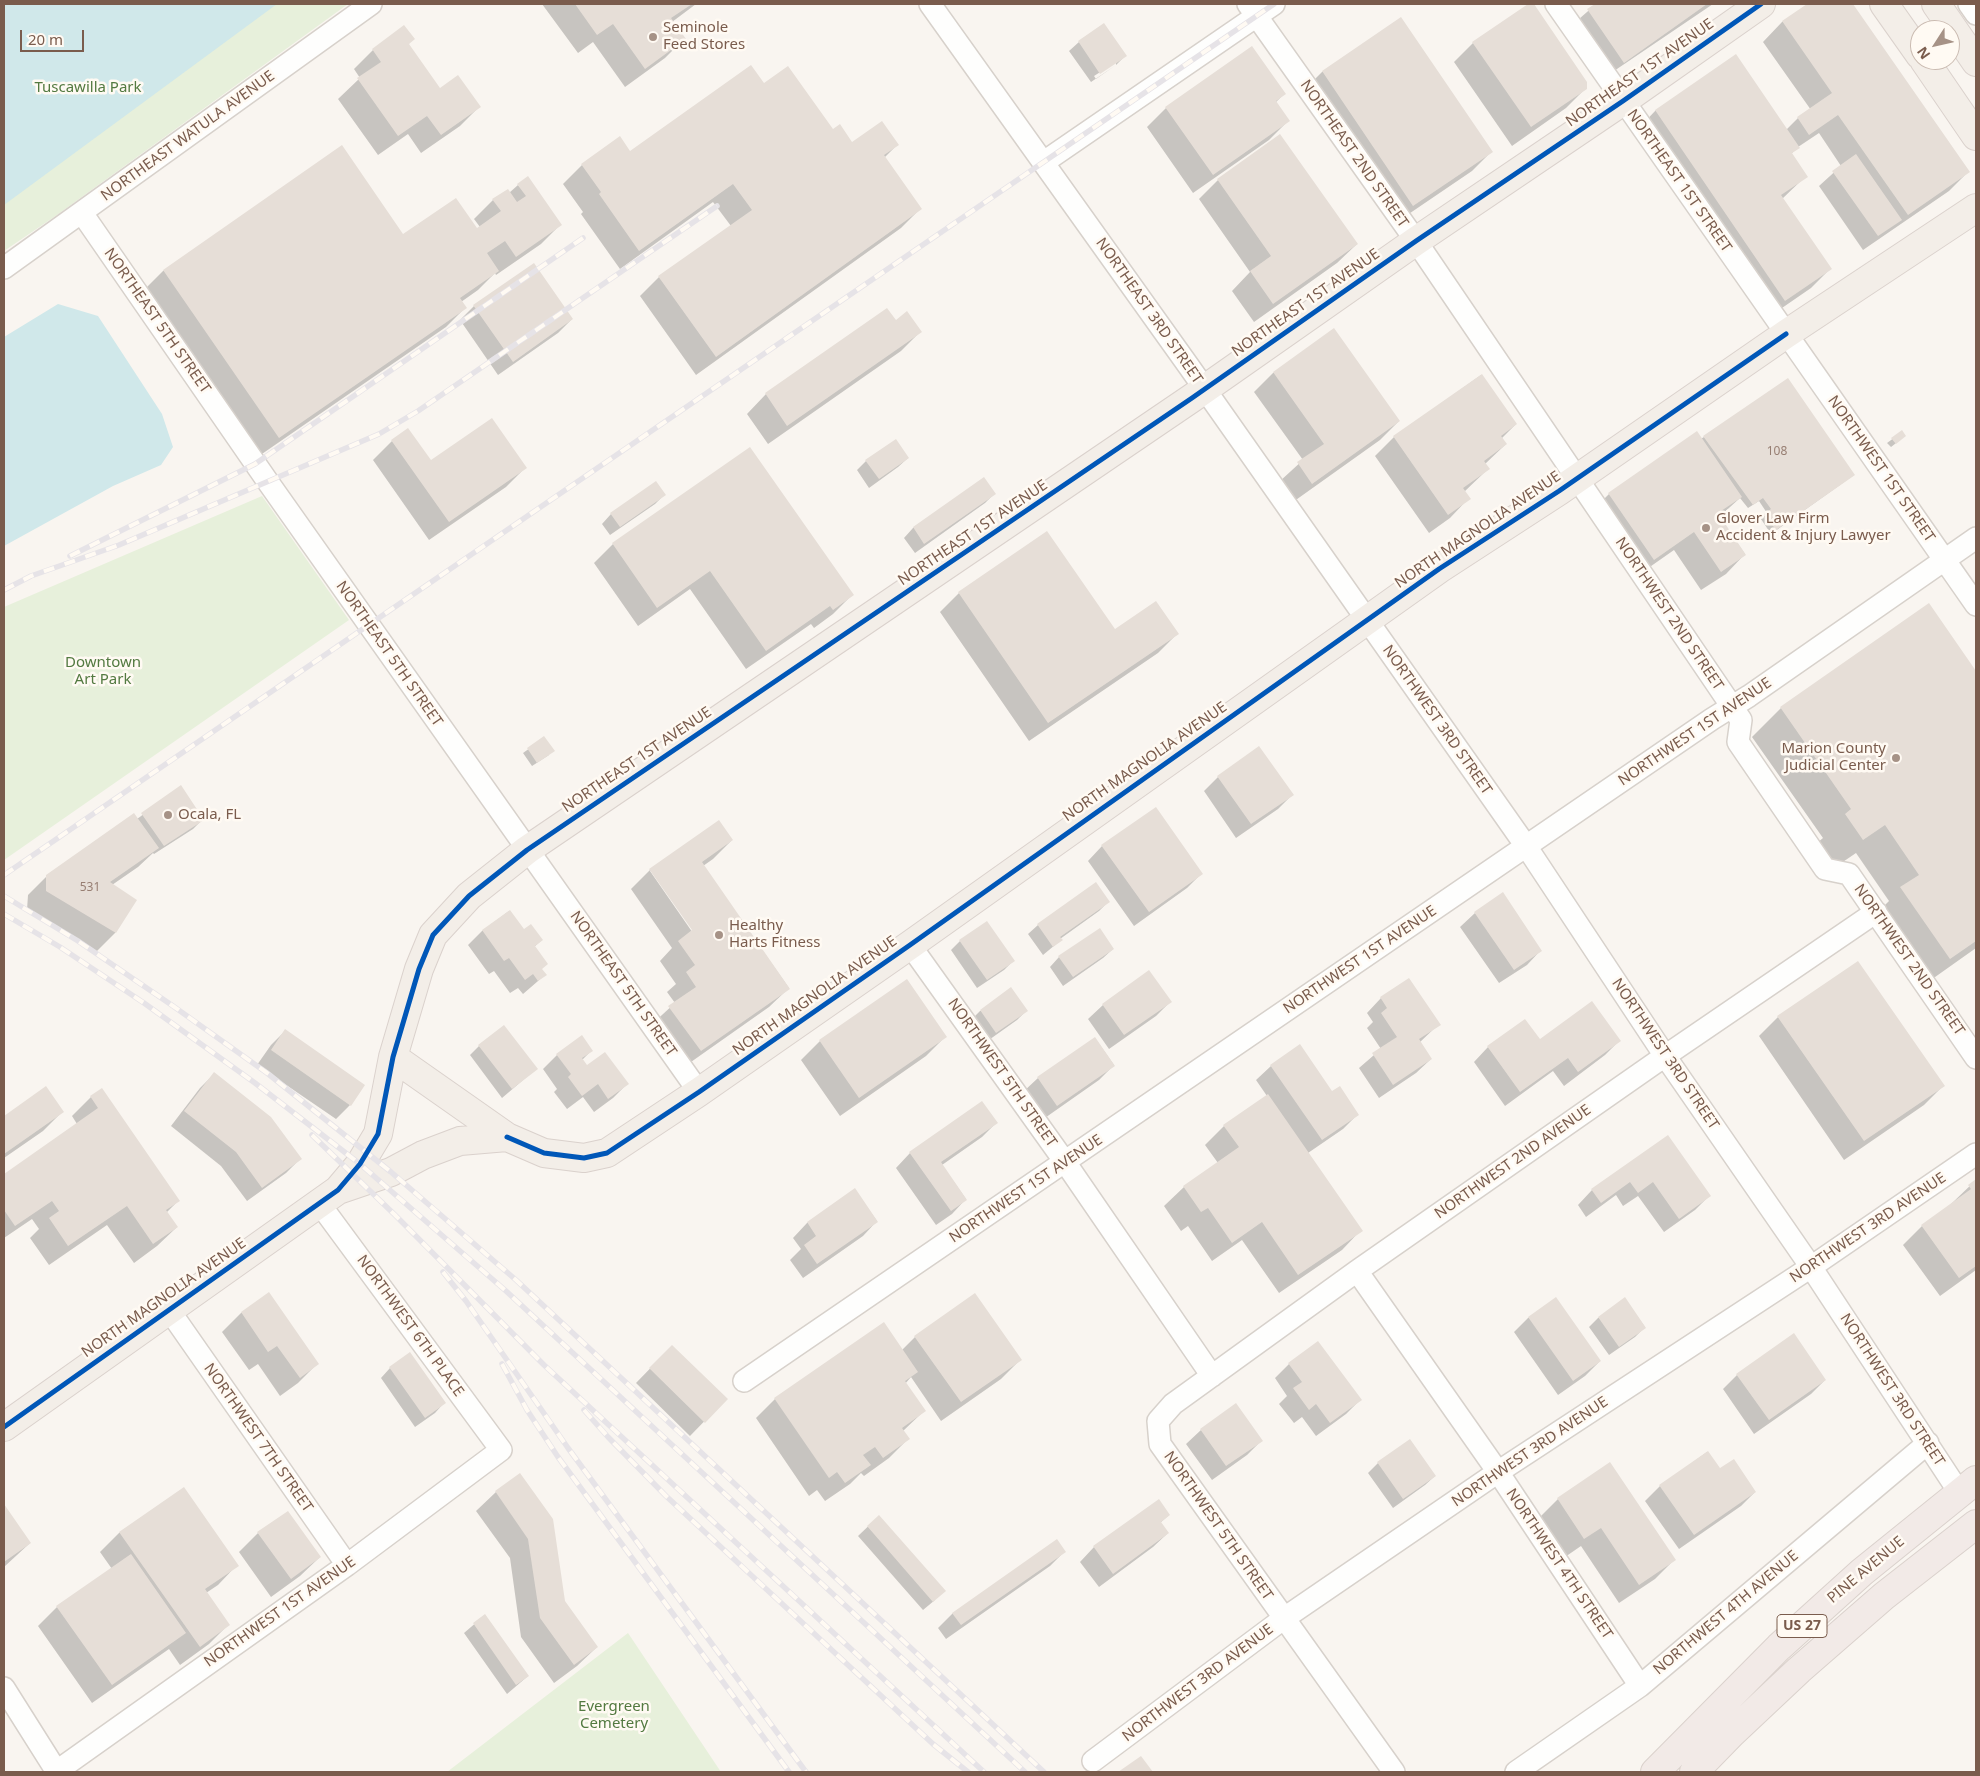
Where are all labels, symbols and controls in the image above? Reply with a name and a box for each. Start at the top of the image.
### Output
street label: NORTHEAST 1ST AVENUE [1563,15,1717,131]
place label: Seminole Feed Stores [663,19,745,54]
scale bar [22,20,86,52]
north arrow [1910,20,1960,70]
text: 20 m [28,29,63,49]
marker: Seminole Feed Stores [647,31,659,43]
text: N [1912,43,1934,63]
street label: NORTHEAST WATULA AVENUE [98,67,278,205]
street label: NORTHEAST 2ND STREET [1296,77,1412,231]
park label: Tuscawilla Park [34,79,142,97]
street label: NORTHEAST 1ST STREET [1623,106,1735,256]
street label: NORTHEAST 3RD STREET [1092,235,1206,387]
street label: NORTHEAST 5TH STREET [100,245,214,397]
street label: NORTHEAST 1ST AVENUE [1229,245,1383,361]
street label: NORTHWEST 1ST STREET [1824,392,1938,546]
house number: 108 [1767,445,1787,459]
street label: NORTH MAGNOLIA AVENUE [1392,468,1564,592]
street label: NORTHEAST 1ST AVENUE [895,476,1051,590]
place label: Glover Law Firm Accident & Injury Lawyer [1716,510,1891,545]
marker: Glover Law Firm Accident & Injury Lawyer [1700,522,1712,534]
street label: NORTHWEST 2ND STREET [1611,534,1727,694]
street label: NORTHEAST 5TH STREET [332,578,446,730]
street label: NORTHWEST 3RD STREET [1378,642,1496,798]
park label: Downtown Art Park [65,654,141,689]
street label: NORTHWEST 1ST AVENUE [1615,674,1775,790]
street label: NORTH MAGNOLIA AVENUE [1059,698,1231,826]
street label: NORTHEAST 1ST AVENUE [559,703,715,817]
place label: Marion County Judicial Center [1782,740,1886,775]
marker: Marion County Judicial Center [1890,752,1902,764]
place label: Ocala, FL [178,806,241,824]
marker: Ocala, FL [162,809,174,821]
house number: 531 [80,881,100,895]
street label: NORTHWEST 2ND STREET [1850,881,1968,1039]
street label: NORTHWEST 1ST AVENUE [1280,902,1440,1018]
street label: NORTHEAST 5TH STREET [566,908,680,1060]
place label: Healthy Harts Fitness [729,917,820,952]
marker: Healthy Harts Fitness [713,929,725,941]
street label: NORTH MAGNOLIA AVENUE [729,932,901,1060]
street label: NORTHWEST 3RD STREET [1608,975,1722,1133]
street label: NORTHWEST 5TH STREET [944,995,1060,1151]
street label: NORTHWEST 2ND AVENUE [1431,1101,1595,1223]
street label: NORTHWEST 1ST AVENUE [946,1131,1106,1247]
street label: NORTHWEST 3RD AVENUE [1787,1169,1949,1287]
street label: NORTH MAGNOLIA AVENUE [78,1234,250,1362]
street label: NORTHWEST 6TH PLACE [353,1252,467,1400]
street label: NORTHWEST 3RD STREET [1836,1310,1948,1470]
street label: NORTHWEST 7TH STREET [200,1360,316,1516]
street label: NORTHWEST 3RD AVENUE [1449,1393,1611,1511]
street label: NORTHWEST 5TH STREET [1160,1448,1276,1604]
street label: NORTHWEST 4TH STREET [1502,1485,1616,1643]
street label: PINE AVENUE [1824,1533,1908,1607]
street label: NORTHWEST 4TH AVENUE [1650,1547,1802,1679]
street label: NORTHWEST 1ST AVENUE [201,1553,359,1671]
road number: US 27 [1777,1614,1827,1638]
street label: NORTHWEST 3RD AVENUE [1119,1620,1277,1746]
park label: Evergreen Cemetery [578,1698,650,1733]

